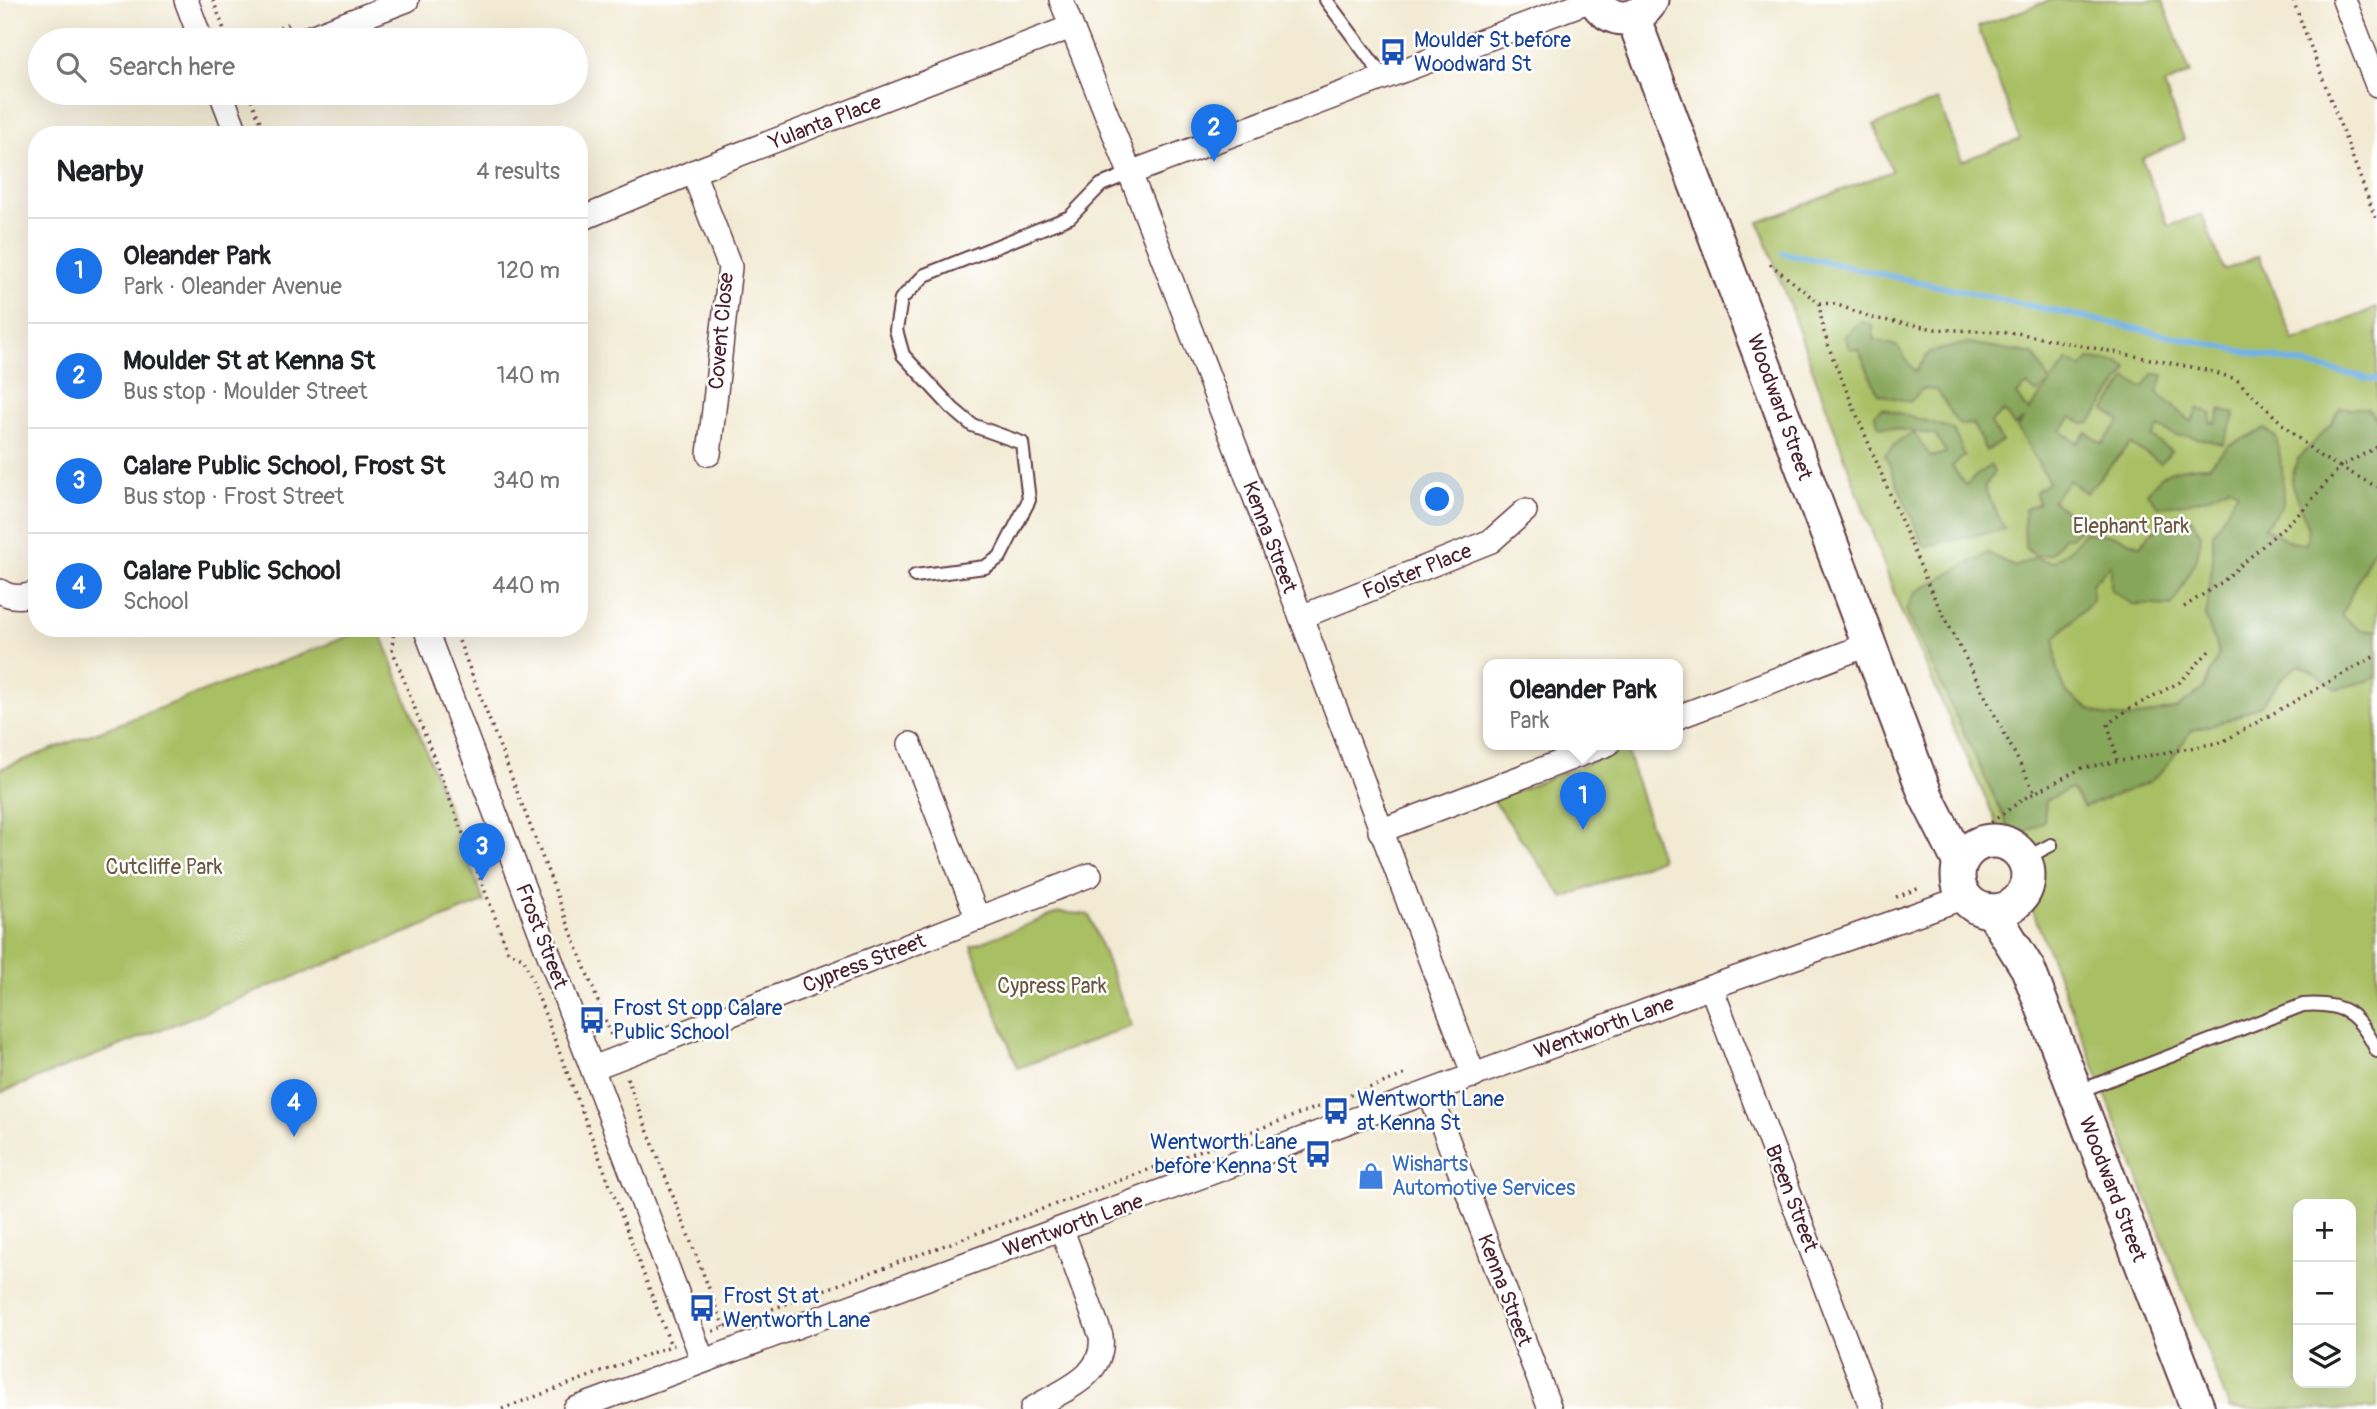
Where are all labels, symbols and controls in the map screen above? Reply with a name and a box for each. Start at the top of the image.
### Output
place label: Moulder St before Woodward St [1414,27,1571,78]
search box [28,28,588,105]
bus stop icon: Moulder St before Woodward St [1378,37,1408,67]
icon: search [52,48,90,86]
text: Search here [108,51,235,83]
street label: Yulanta Place [764,88,886,157]
pin: 2 [1191,104,1237,162]
text: Nearby [56,153,143,190]
text: 4 results [476,157,560,186]
text: Oleander Park [123,240,271,272]
text: 1 [75,256,84,285]
text: 120 m [497,256,560,285]
street label: Covent Close [703,271,740,391]
text: Park · Oleander Avenue [123,272,342,301]
street label: Woodward Street [1741,330,1819,484]
text: Moulder St at Kenna St [123,345,375,377]
text: 2 [73,361,85,390]
text: 140 m [497,361,560,390]
text: Bus stop · Moulder Street [123,377,368,406]
text: Calare Public School, Frost St [123,450,445,482]
text: 3 [73,466,85,495]
text: 340 m [493,466,560,495]
street label: Kenna Street [1236,477,1303,597]
text: Bus stop · Frost Street [123,482,344,511]
your location [1420,482,1454,516]
park label: Elephant Park [2073,513,2190,540]
street label: Folster Place [1359,537,1476,606]
text: Calare Public School [123,555,341,587]
text: 4 [72,571,86,600]
text: 440 m [492,571,560,600]
text: School [123,587,189,616]
popup [1483,659,1683,750]
text: Oleander Park [1509,674,1657,706]
text: Park [1509,706,1549,735]
pin: 1 [1560,772,1606,830]
pin: 3 [459,823,505,881]
park label: Cutcliffe Park [106,854,223,881]
street label: Frost Street [509,880,574,993]
street label: Cypress Street [799,927,930,999]
park label: Cypress Park [997,973,1107,1000]
street label: Wentworth Lane [1530,989,1678,1065]
place label: Frost St opp Calare Public School [613,995,783,1046]
bus stop icon: Frost St opp Calare Public School [577,1005,607,1035]
pin: 4 [271,1079,317,1137]
place label: Wentworth Lane at Kenna St [1357,1086,1505,1137]
bus stop icon: Wentworth Lane at Kenna St [1321,1096,1351,1126]
street label: Woodward Street [2072,1113,2153,1266]
place label: Wentworth Lane before Kenna St [1150,1129,1298,1180]
bus stop icon: Wentworth Lane before Kenna St [1303,1139,1333,1169]
street label: Breen Street [1759,1141,1825,1256]
place label: Wisharts Automotive Services [1392,1151,1576,1202]
shop icon: Wisharts Automotive Services [1356,1161,1386,1191]
street label: Wentworth Lane [999,1187,1147,1263]
map controls [2293,1199,2356,1388]
button: + [2293,1199,2356,1262]
street label: Kenna Street [1471,1230,1538,1350]
button: − [2293,1262,2356,1325]
place label: Frost St at Wentworth Lane [723,1283,871,1334]
bus stop icon: Frost St at Wentworth Lane [687,1293,717,1323]
button: layers [2293,1325,2356,1388]

